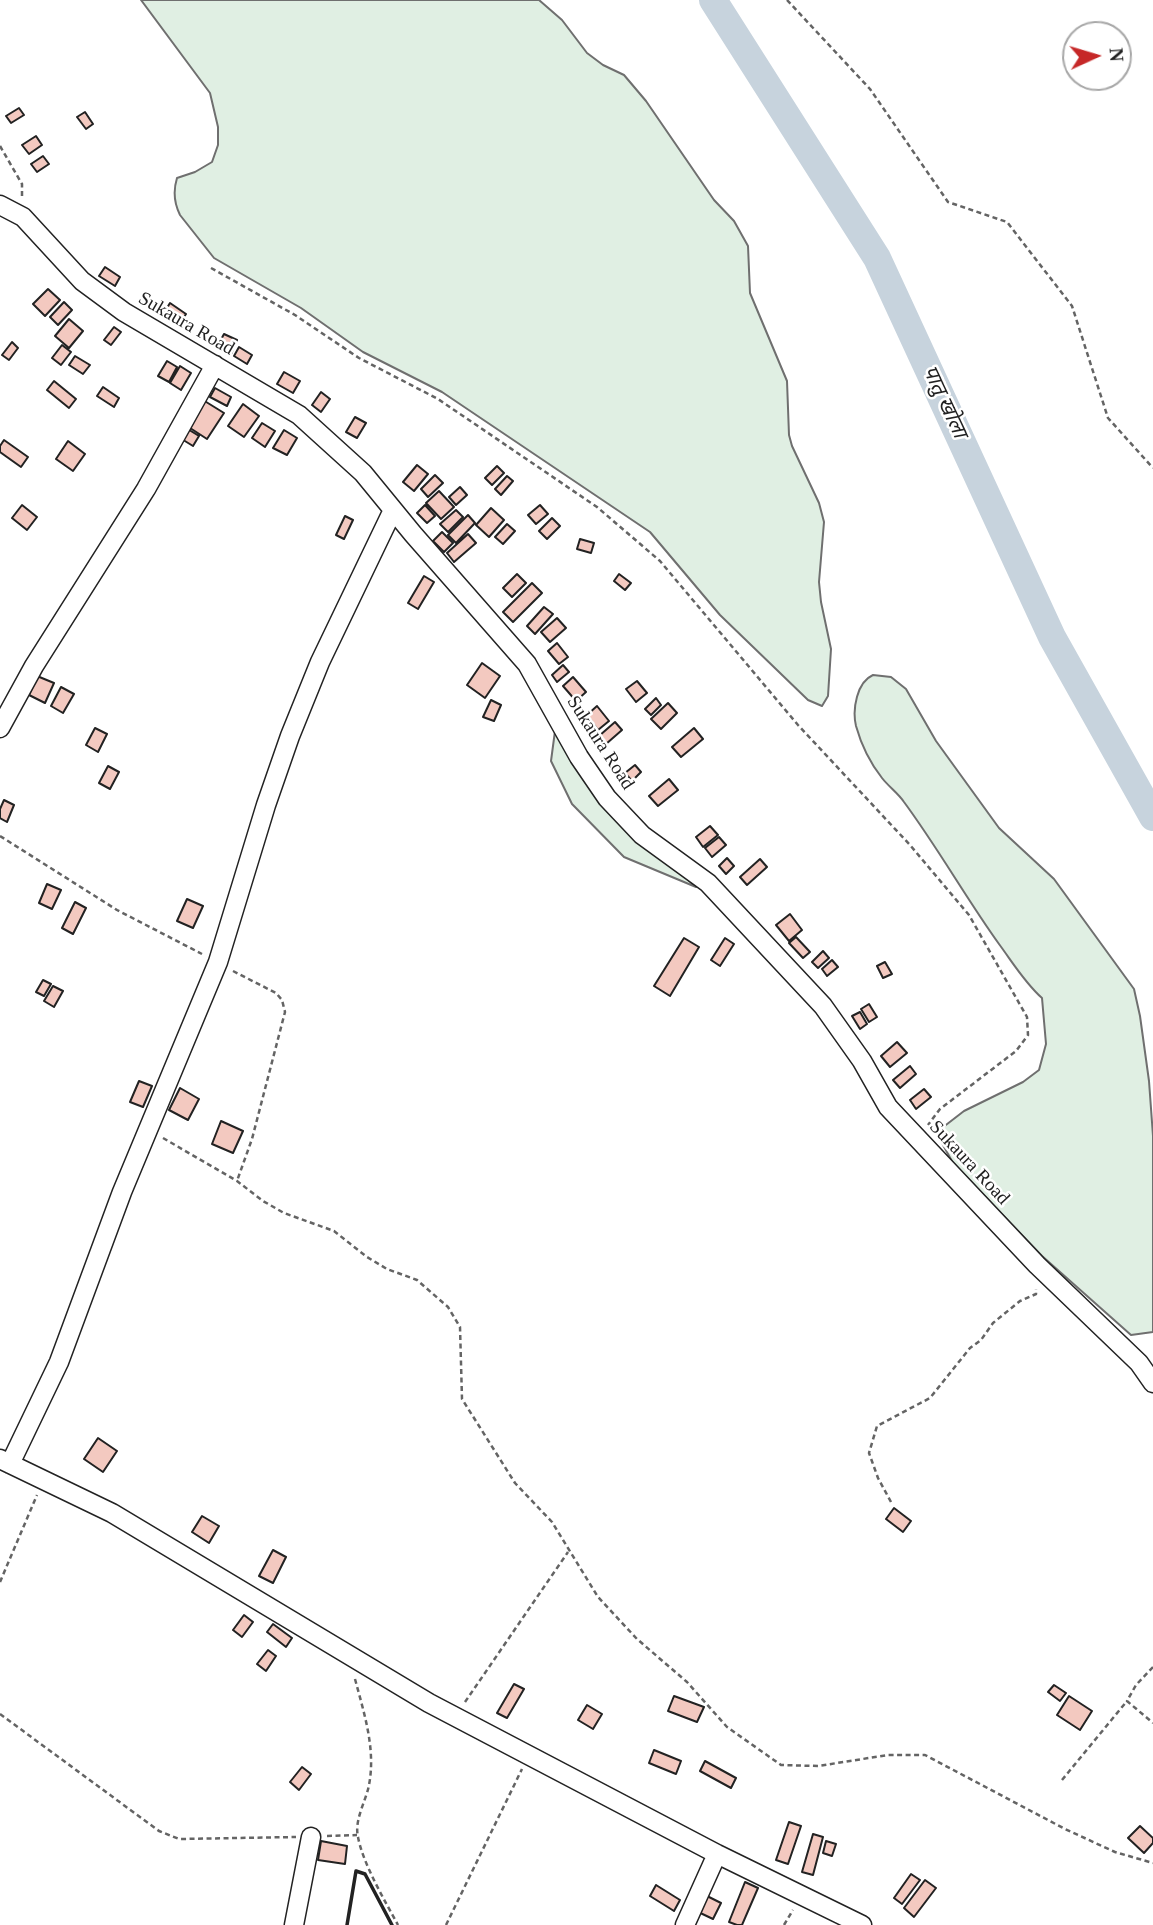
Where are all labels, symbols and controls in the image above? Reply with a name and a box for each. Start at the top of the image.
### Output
north arrow [1062,21,1132,91]
text: N [1105,47,1127,62]
street label: Sukaura Road [134,287,238,361]
water label: पातु खोला [916,362,972,442]
street label: Sukaura Road [561,692,639,794]
street label: Sukaura Road [924,1116,1014,1210]

